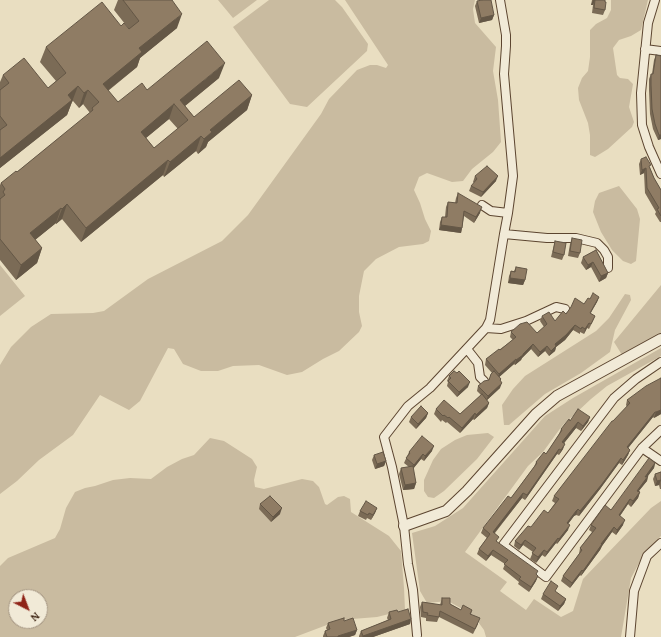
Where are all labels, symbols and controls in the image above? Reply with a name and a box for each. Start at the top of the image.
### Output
north arrow [8,589,48,629]
text: N [27,609,43,626]

